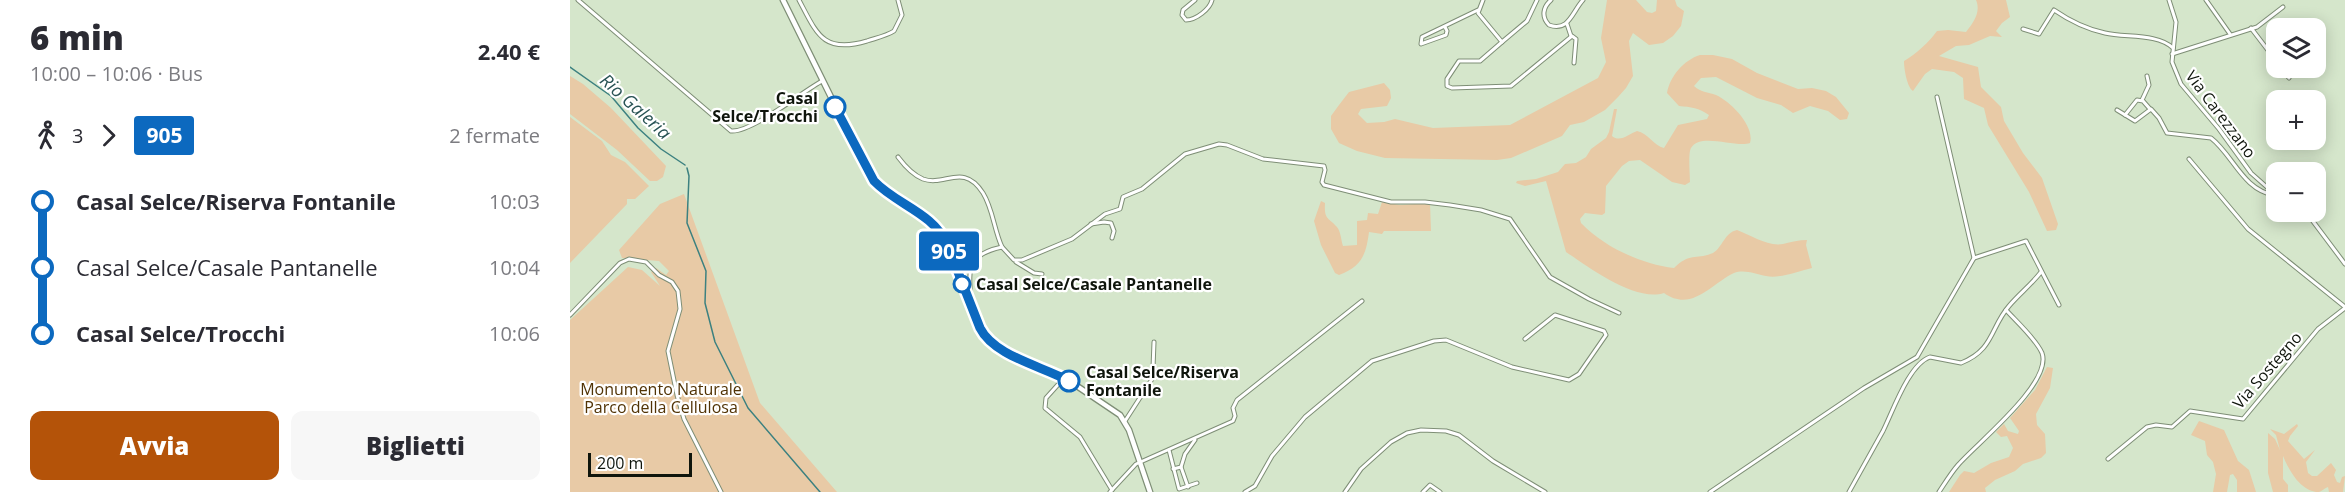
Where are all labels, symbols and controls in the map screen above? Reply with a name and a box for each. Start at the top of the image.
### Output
text: 6 min [30,15,124,60]
map controls [2266,18,2326,222]
button: layers [2266,18,2326,78]
text: 2.40 € [478,36,540,66]
text: 10:00 – 10:06 · Bus [30,60,203,87]
street label: Via Carezzano [2181,66,2261,162]
water label: Rio Galeria [595,68,677,144]
place label: Casal Selce/Trocchi [712,87,818,127]
button: + [2266,90,2326,150]
marker: Casal Selce/Trocchi [824,96,846,118]
icon: walk [30,119,63,152]
icon: forward [92,119,125,152]
text: 905 [146,121,182,149]
text: 3 [72,122,83,149]
text: 2 fermate [449,122,540,149]
button: − [2266,162,2326,222]
text: Casal Selce/Riserva Fontanile [76,186,396,216]
text: 10:03 [489,188,540,215]
line badge: 905 [914,232,983,270]
text: 905 [931,237,967,265]
text: Casal Selce/Casale Pantanelle [76,252,378,282]
text: 10:04 [489,254,540,281]
place label: Casal Selce/Casale Pantanelle [976,273,1212,295]
marker: Casal Selce/Casale Pantanelle [953,275,971,293]
text: Casal Selce/Trocchi [76,318,285,348]
text: 10:06 [489,320,540,347]
street label: Via Sostegno [2227,327,2307,413]
place label: Casal Selce/Riserva Fontanile [1086,361,1239,401]
marker: Casal Selce/Riserva Fontanile [1058,370,1080,392]
park label: Monumento Naturale Parco della Cellulosa [580,378,742,418]
button: Avvia [30,411,279,480]
button: Biglietti [291,411,540,480]
scale bar [588,450,692,478]
text: 200 m [597,452,643,474]

